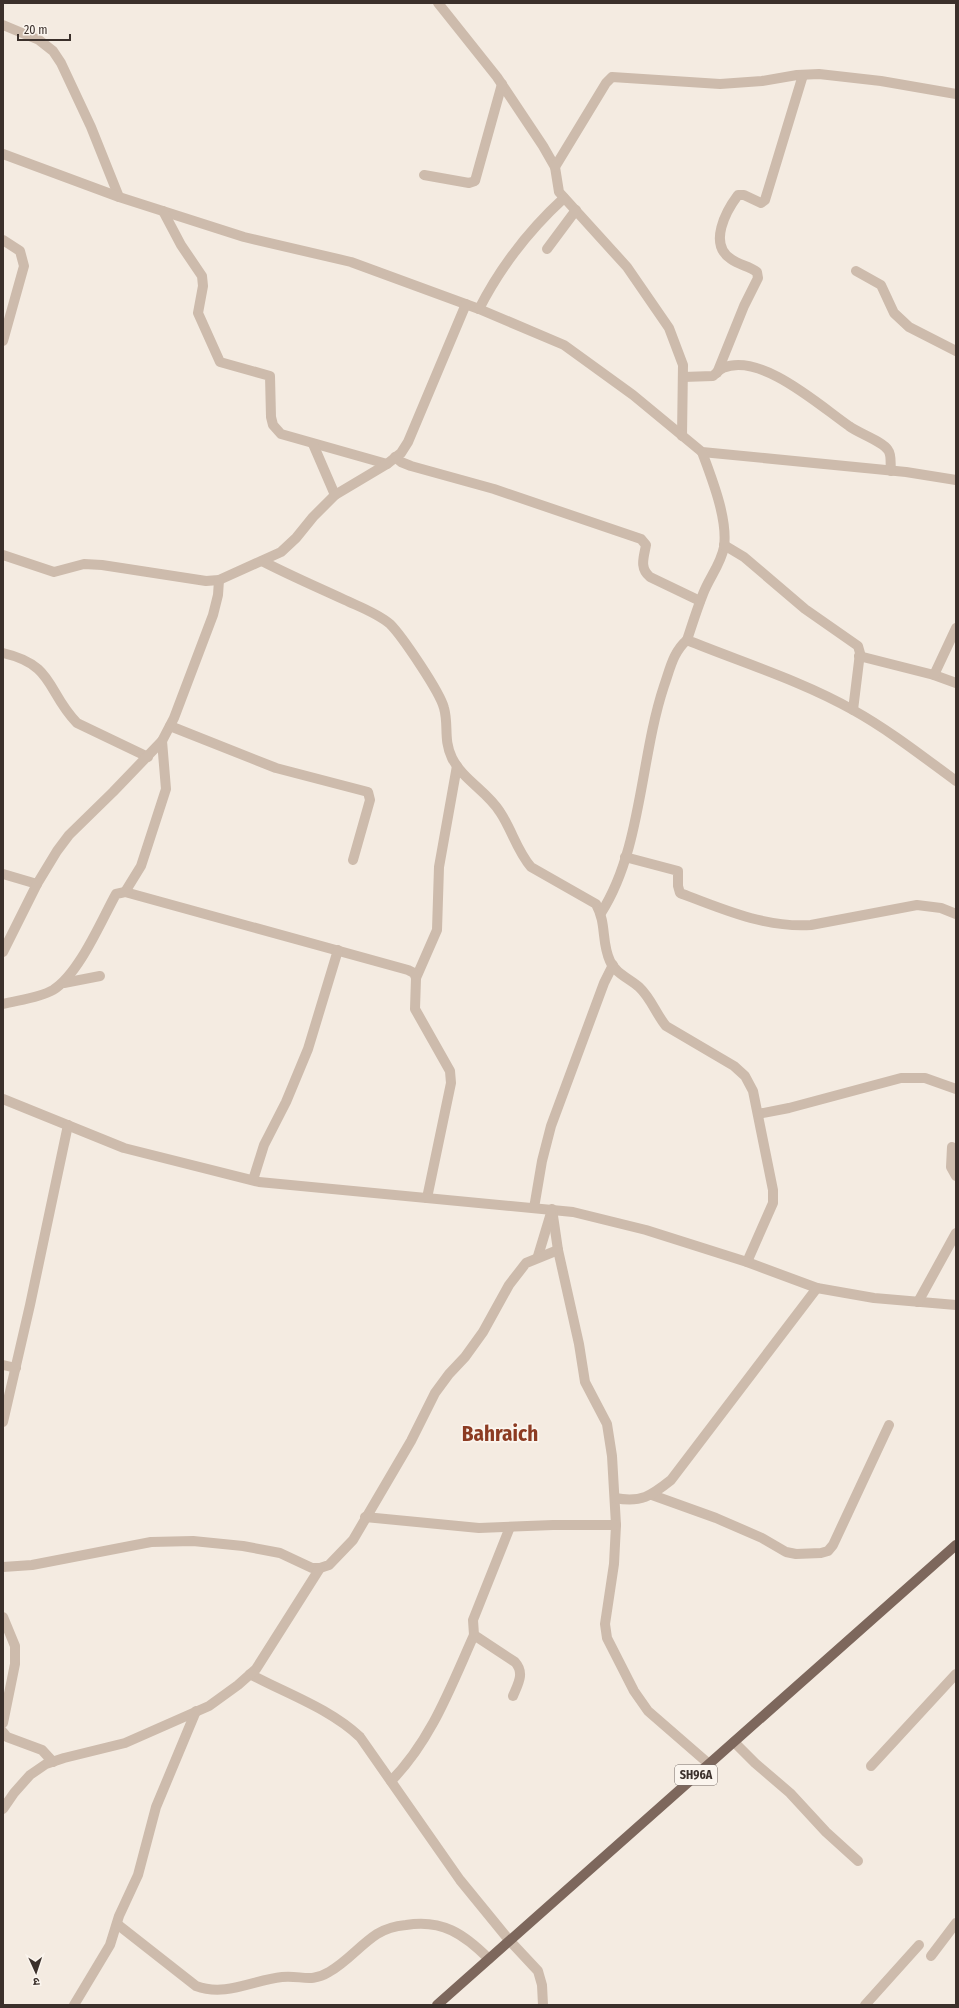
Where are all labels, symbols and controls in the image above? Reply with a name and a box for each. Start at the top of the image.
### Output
scale bar [18,16,70,42]
text: 20 m [24,23,48,37]
district label: Bahraich [462,1421,538,1447]
road number: SH96A [675,1765,717,1785]
north arrow [16,1952,56,1992]
text: उ [32,1975,40,1988]

